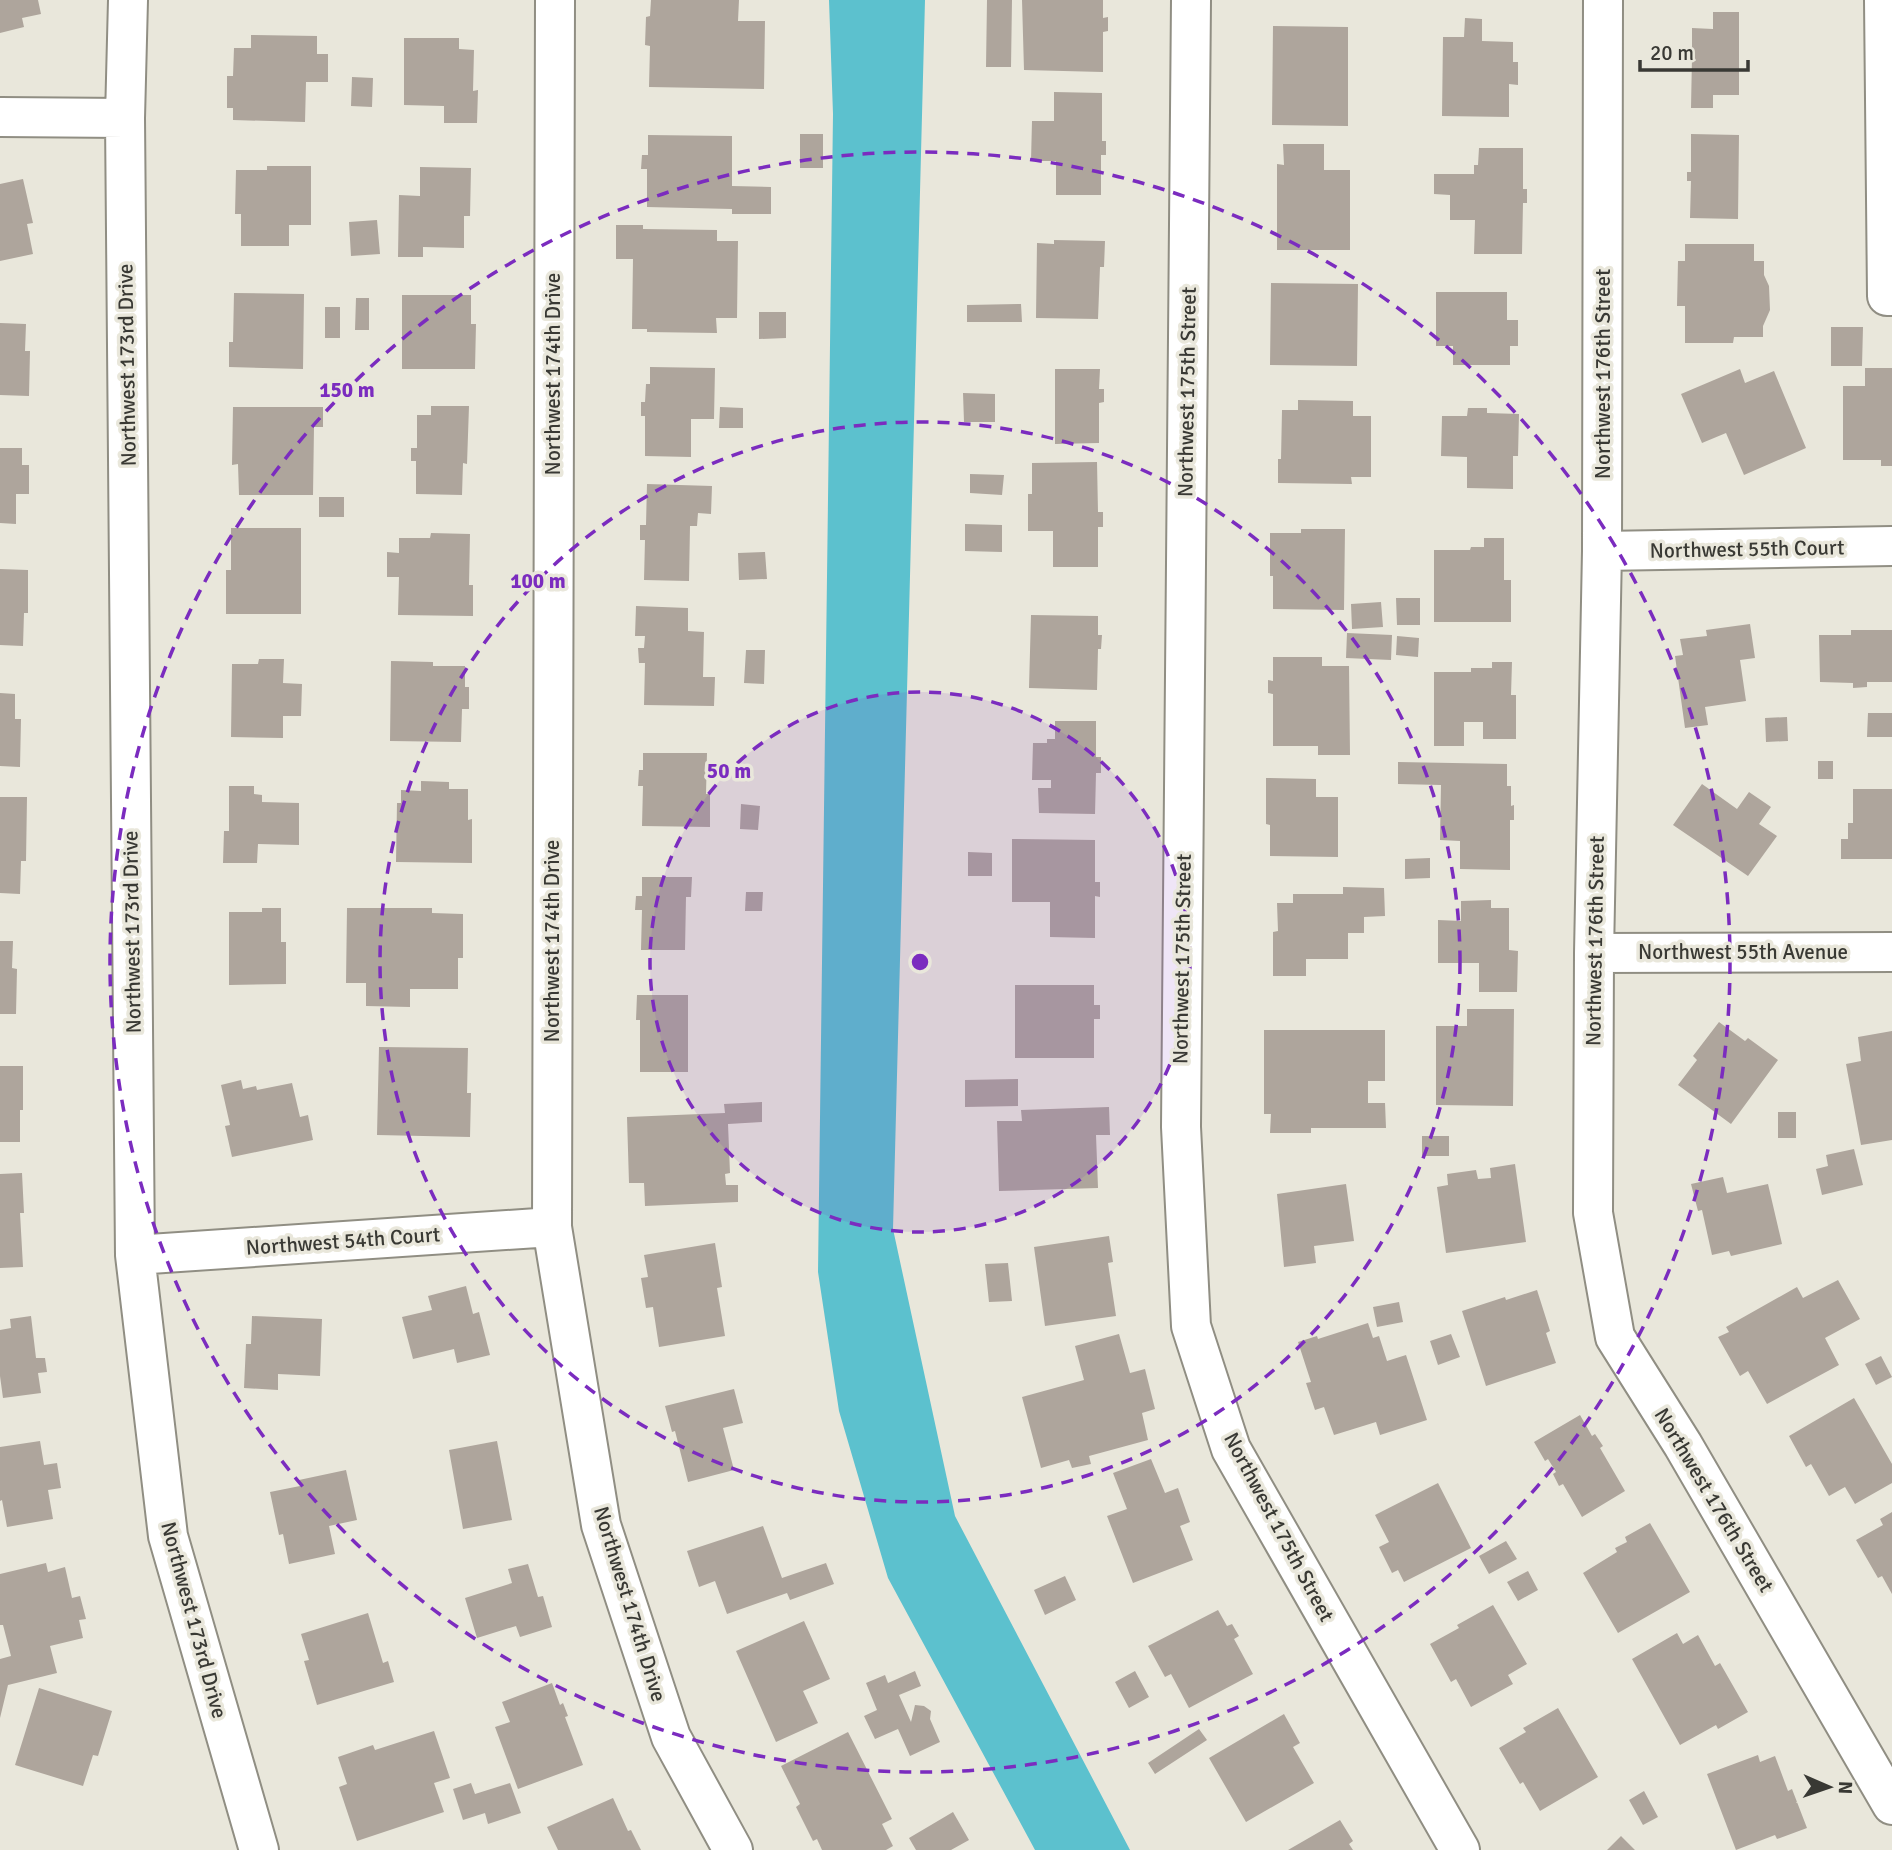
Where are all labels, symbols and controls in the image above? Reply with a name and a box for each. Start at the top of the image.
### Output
scale bar [1640,28,1748,72]
text: 20 m [1650,40,1694,66]
street label: Northwest 173rd Drive [112,263,142,467]
street label: Northwest 176th Street [1590,269,1616,479]
street label: Northwest 174th Drive [540,273,566,475]
street label: Northwest 175th Street [1172,287,1202,497]
text: 150 m [319,377,375,403]
street label: Northwest 55th Court [1649,534,1845,564]
text: 100 m [510,568,566,594]
text: 50 m [707,758,751,784]
street label: Northwest 173rd Drive [117,830,147,1034]
street label: Northwest 176th Street [1580,836,1610,1046]
street label: Northwest 174th Drive [539,840,565,1042]
street label: Northwest 175th Street [1167,854,1197,1064]
street label: Northwest 55th Avenue [1638,939,1848,965]
centre of rings [908,950,932,974]
street label: Northwest 54th Court [245,1221,441,1261]
street label: Northwest 176th Street [1649,1403,1779,1597]
street label: Northwest 175th Street [1218,1428,1340,1626]
street label: Northwest 174th Drive [588,1503,672,1705]
street label: Northwest 173rd Drive [155,1519,233,1721]
north arrow [1794,1752,1864,1822]
text: N [1833,1781,1857,1795]

